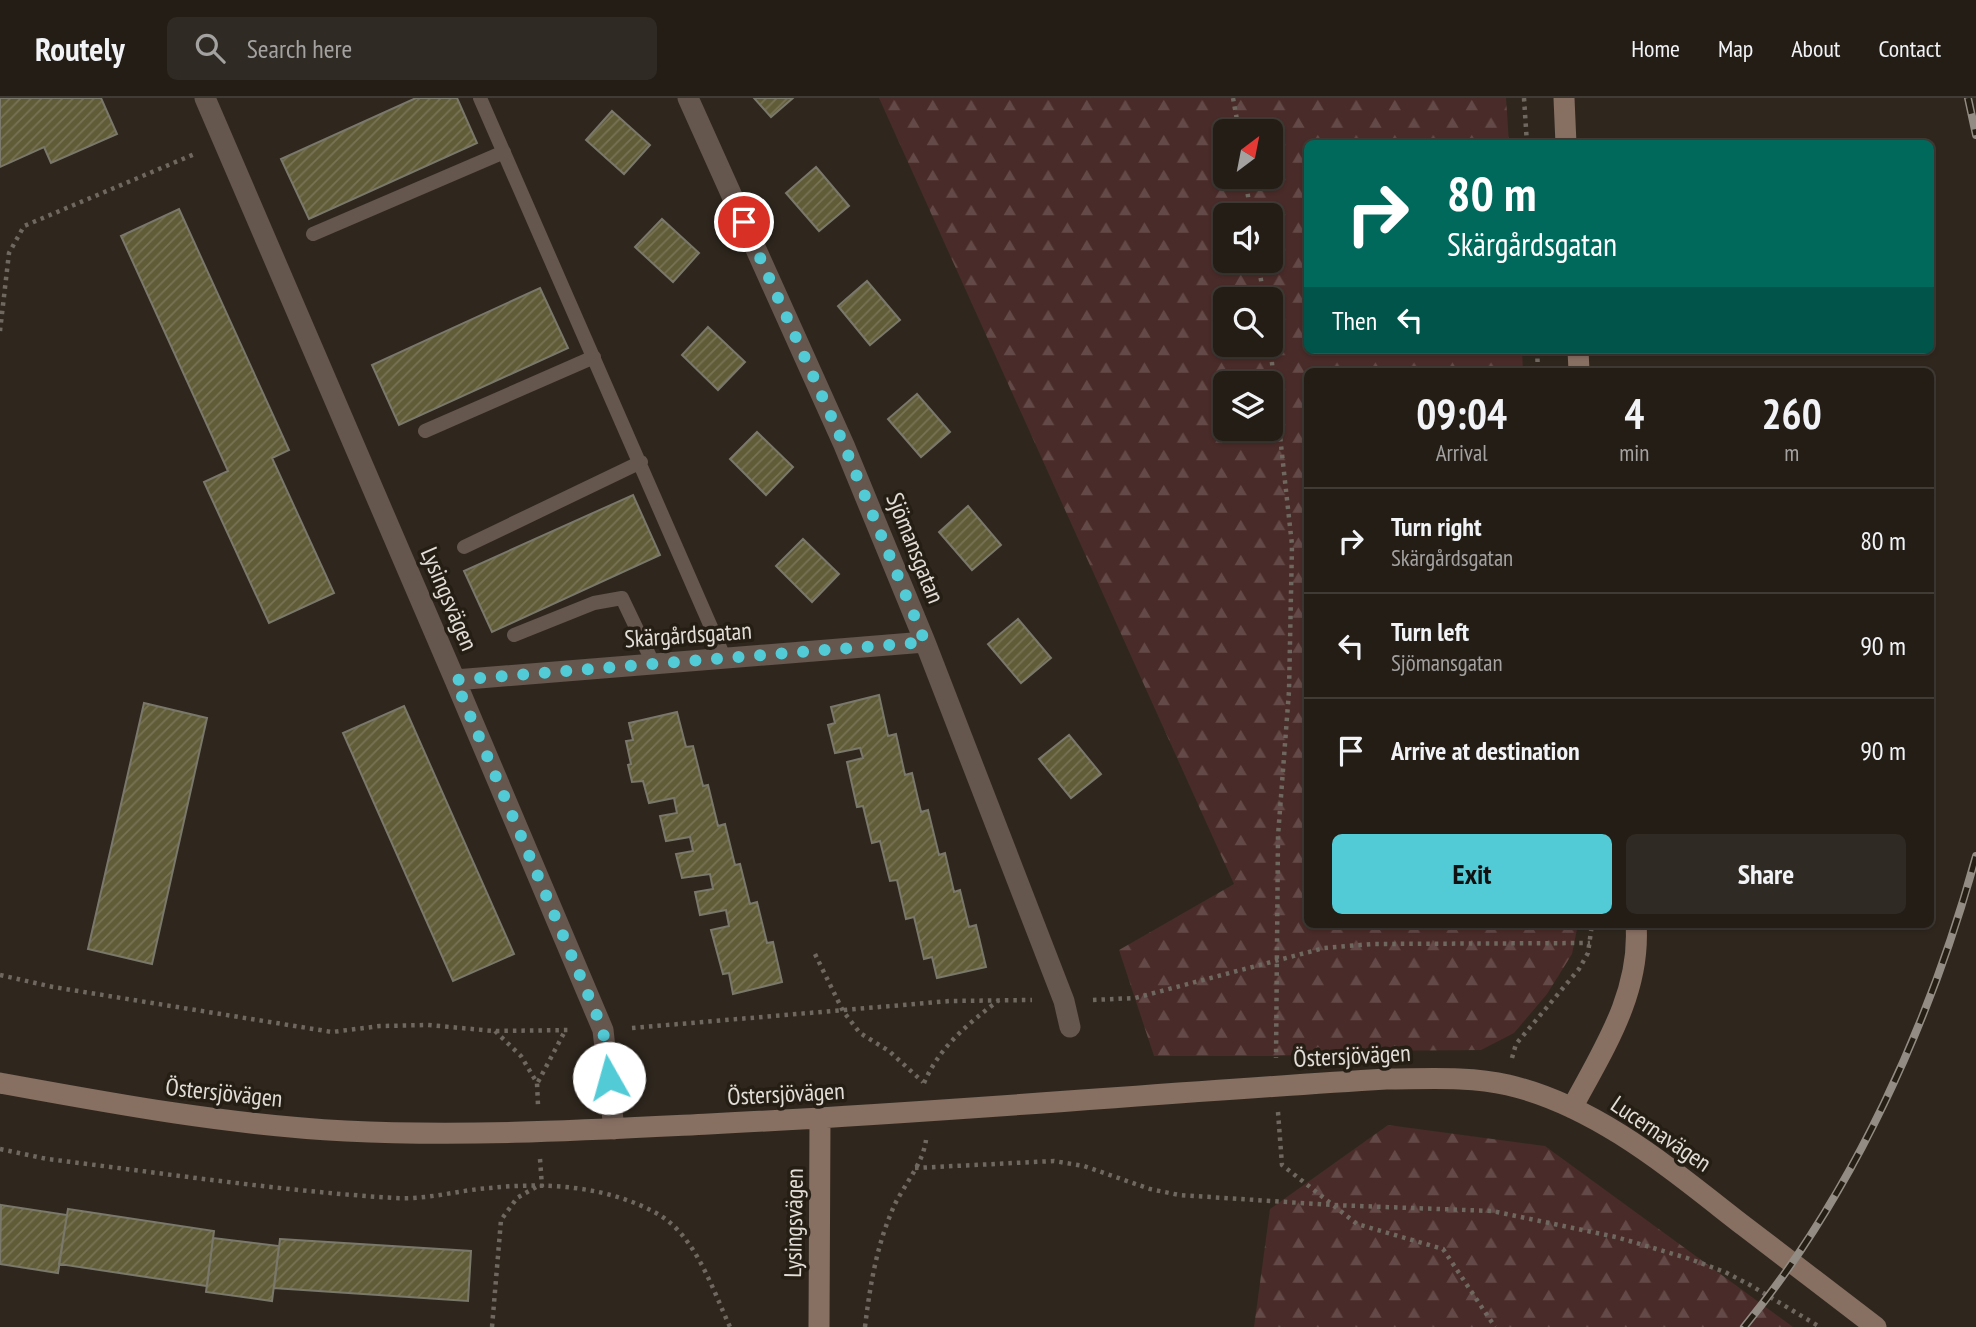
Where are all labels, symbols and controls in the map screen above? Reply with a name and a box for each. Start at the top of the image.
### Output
search box [167,17,657,80]
text: Routely [35,27,125,70]
icon: search [191,29,229,67]
text: Search here [247,32,352,65]
text: Home [1631,33,1680,64]
text: Map [1718,33,1753,64]
text: About [1791,33,1840,64]
text: Contact [1878,33,1941,64]
north arrow [1213,119,1283,189]
map controls [1213,119,1283,441]
text: 80 m [1447,161,1536,225]
icon: right [1332,168,1423,259]
pin [714,192,774,252]
icon: arrive [725,203,763,241]
button: sound [1213,203,1283,273]
text: Skärgårdsgatan [1447,223,1617,265]
button: search [1213,287,1283,357]
icon: left [1391,301,1429,339]
text: Then [1332,304,1377,337]
button: layers [1213,371,1283,441]
text: 09:04 [1416,386,1507,441]
text: 4 [1624,386,1644,441]
text: 260 [1762,386,1822,441]
text: Arrival [1436,438,1488,467]
text: min [1619,438,1649,467]
text: m [1784,438,1799,467]
street label: Sjömansgatan [879,488,952,608]
text: Turn right [1391,510,1482,543]
icon: right [1332,522,1370,560]
text: 80 m [1860,524,1906,557]
street label: Lysingsvägen [414,542,485,655]
text: Skärgårdsgatan [1391,543,1513,572]
street label: Skärgårdsgatan [623,615,753,654]
text: Turn left [1391,615,1469,648]
icon: left [1332,627,1370,665]
text: 90 m [1860,629,1906,662]
text: Sjömansgatan [1391,648,1503,677]
icon: arrive [1332,732,1370,770]
text: Arrive at destination [1391,734,1580,767]
text: 90 m [1860,734,1906,767]
button: Exit [1332,834,1612,914]
button: Share [1626,834,1906,914]
street label: Östersjövägen [1293,1037,1411,1074]
position arrow [572,1041,646,1115]
street label: Östersjövägen [164,1071,284,1114]
street label: Östersjövägen [727,1075,845,1112]
street label: Lucernavägen [1605,1089,1717,1178]
street label: Lysingsvägen [777,1168,810,1278]

